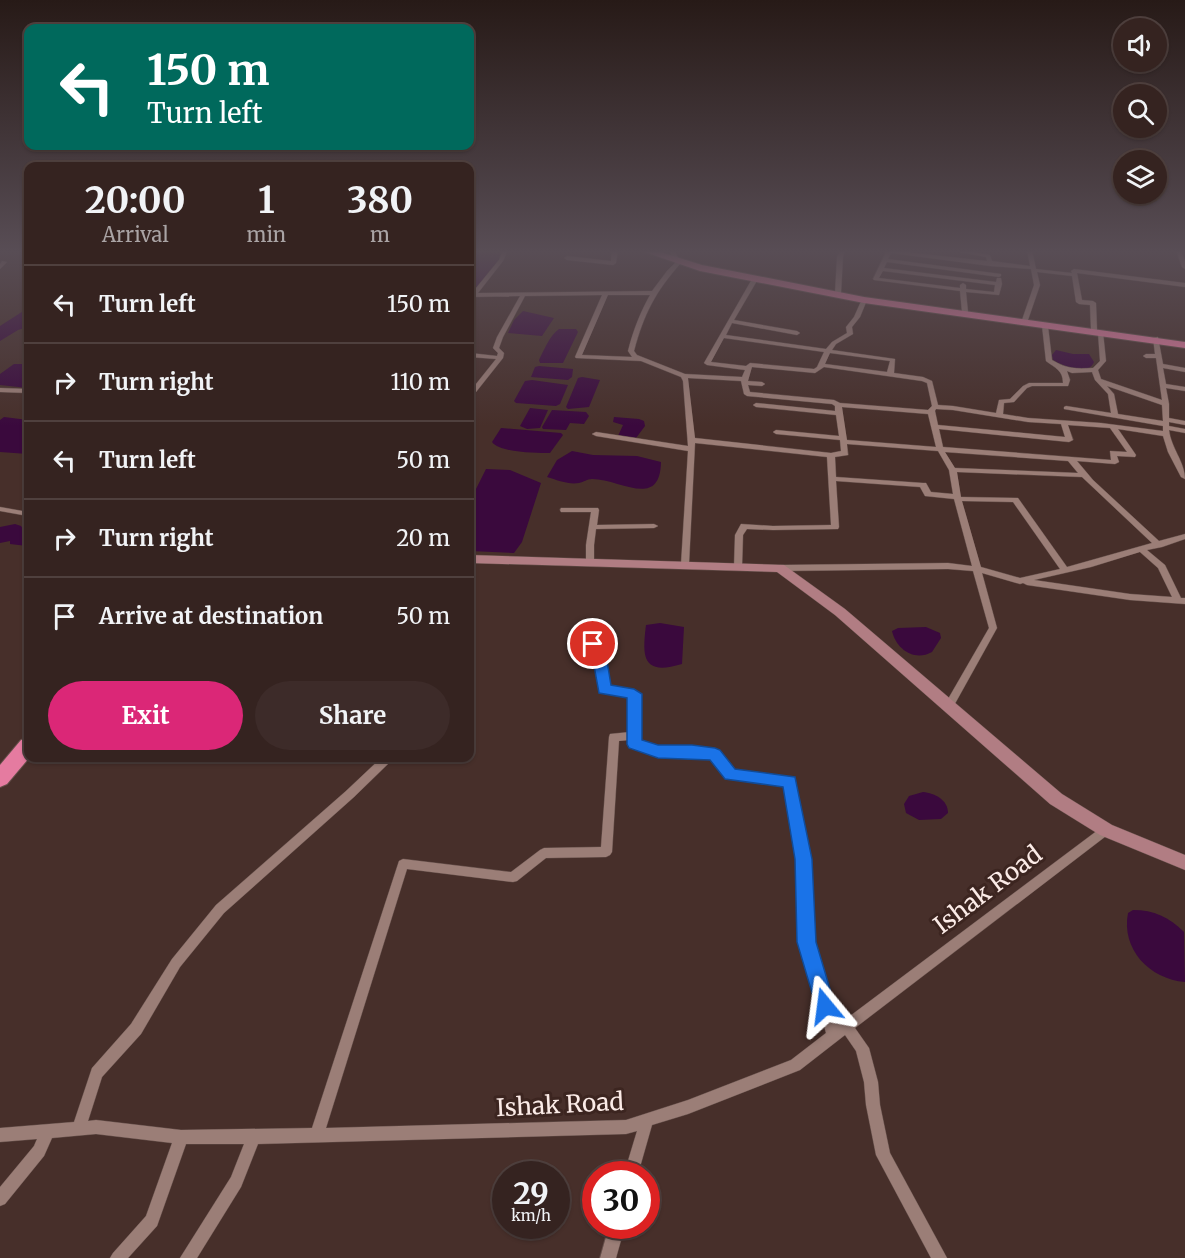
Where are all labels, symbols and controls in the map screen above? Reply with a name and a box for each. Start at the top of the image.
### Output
map controls [1113,18,1167,204]
button: sound [1113,18,1167,72]
text: 150 m [147,44,269,96]
icon: left [48,48,126,126]
button: search [1113,84,1167,138]
text: Turn left [147,96,262,130]
button: layers [1113,150,1167,204]
text: 20:00 [85,178,186,223]
text: 1 [258,178,275,223]
text: 380 [347,178,413,223]
text: Arrival [102,222,169,247]
text: min [247,222,286,247]
text: m [370,222,390,247]
icon: left [48,288,81,321]
text: Turn left [99,290,196,318]
text: 150 m [387,290,450,318]
icon: right [48,366,81,399]
text: Turn right [99,368,213,396]
text: 110 m [391,368,450,396]
icon: left [48,444,81,477]
text: Turn left [99,446,196,474]
text: 50 m [396,446,450,474]
icon: right [48,522,81,555]
text: Turn right [99,524,213,552]
text: 20 m [396,524,450,552]
icon: arrive [48,600,81,633]
text: Arrive at destination [99,602,323,630]
text: 50 m [396,602,450,630]
pin [567,618,618,669]
icon: arrive [576,627,609,660]
button: Exit [48,681,243,750]
button: Share [255,681,450,750]
street label: Ishak Road [927,839,1048,940]
position arrow [793,974,857,1038]
street label: Ishak Road [495,1086,625,1123]
speed limit sign: 30 [582,1161,660,1239]
text: 29 [513,1174,549,1212]
text: km/h [511,1206,551,1225]

